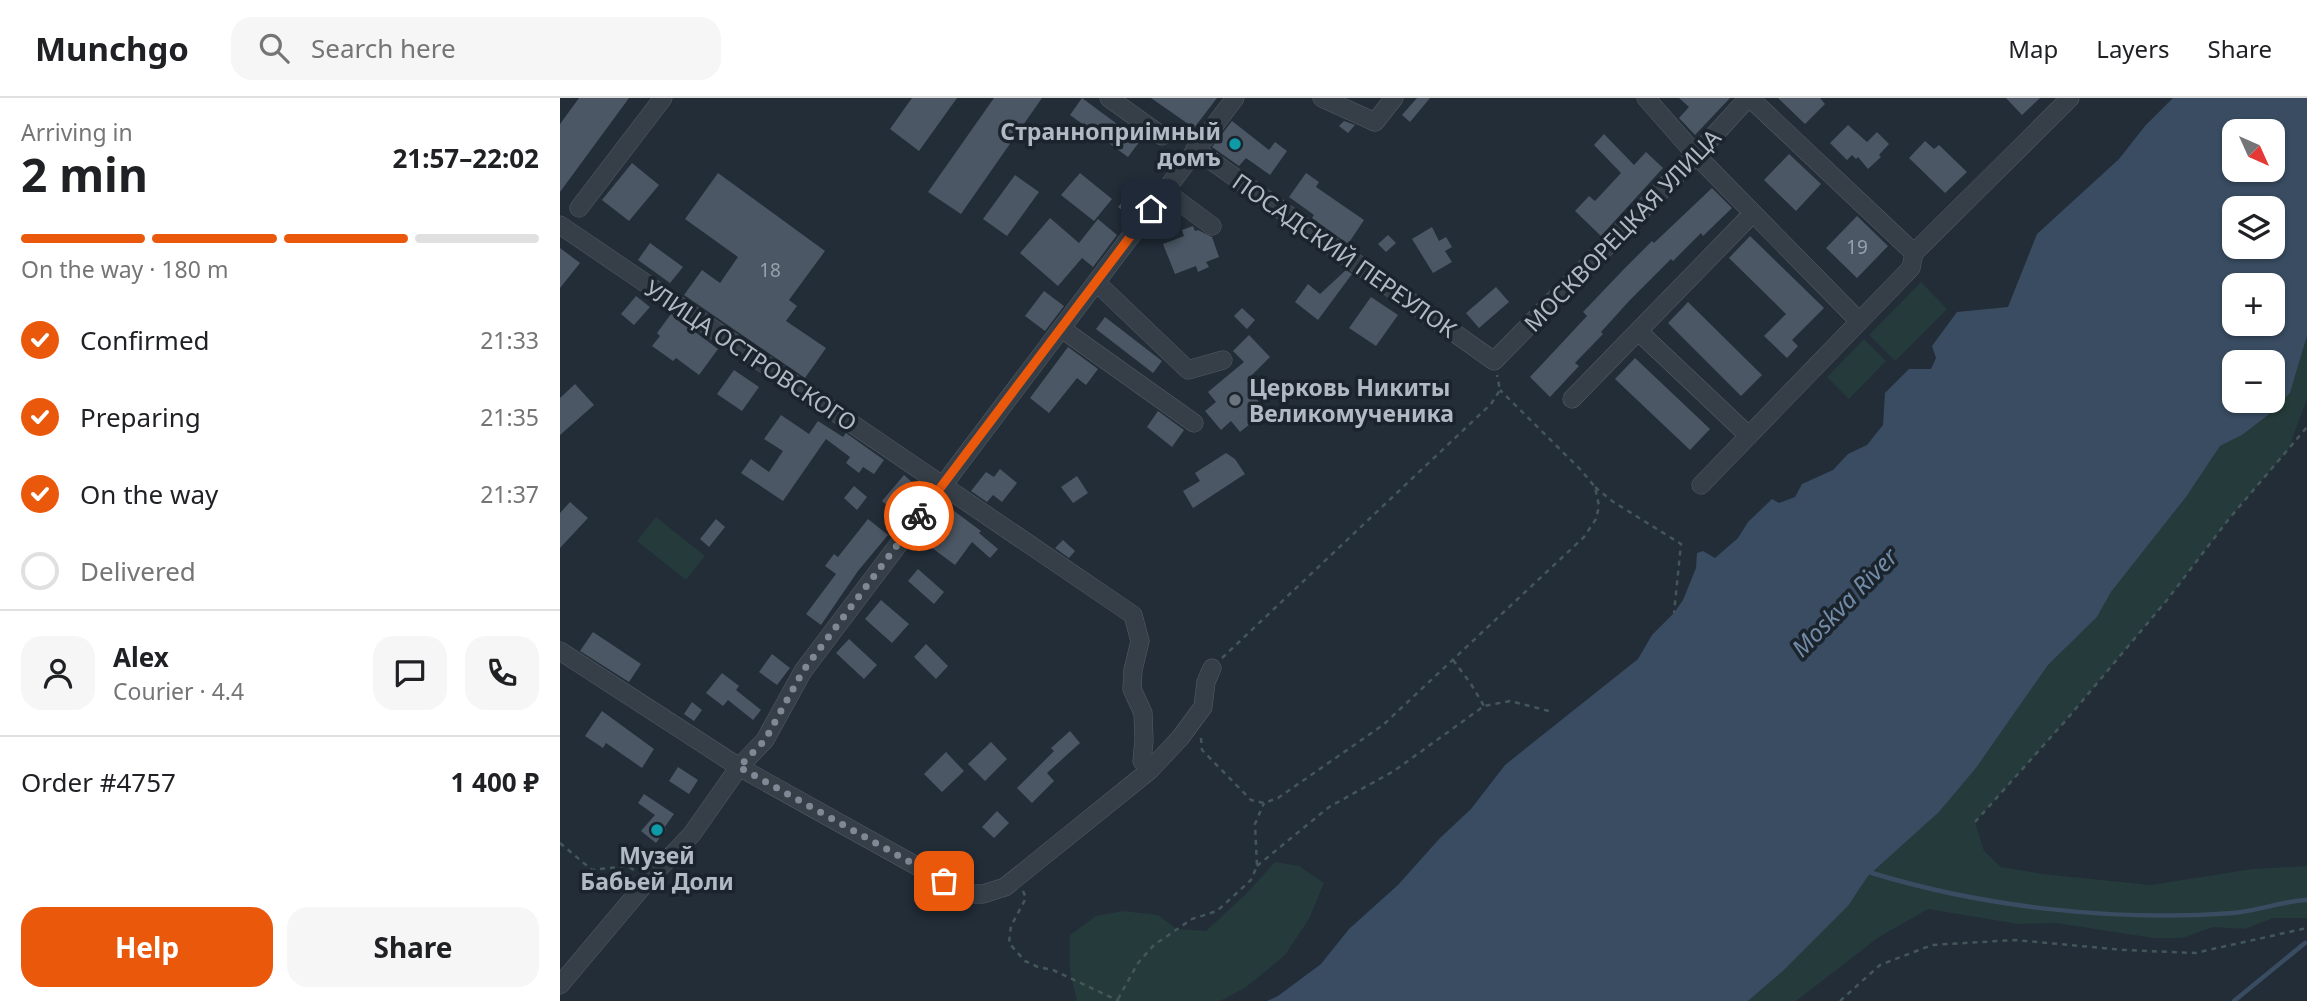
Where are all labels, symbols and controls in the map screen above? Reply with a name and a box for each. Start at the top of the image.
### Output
search box [231,17,721,80]
text: Munchgo [35,26,189,71]
icon: search [255,29,293,67]
text: Search here [311,30,456,66]
text: Map [2008,32,2058,65]
text: Layers [2096,32,2170,65]
text: Share [2208,32,2272,65]
place label: Странноприiмный домъ [1000,115,1221,173]
text: Arriving in [21,116,133,148]
north arrow [2222,119,2286,182]
map controls [2222,119,2285,413]
street label: МОСКВОРЕЦКАЯ УЛИЦА [1517,121,1728,338]
marker: Странноприiмный домъ [1227,136,1243,152]
text: 21:57–22:02 [392,140,539,176]
text: 2 min [21,143,148,205]
street label: ПОСАДСКИЙ ПЕРЕУЛОК [1227,165,1464,345]
pin [1121,179,1181,239]
icon: home [1132,190,1170,228]
button: layers [2222,196,2285,259]
house number: 19 [1846,234,1868,260]
text: On the way · 180 m [21,253,228,285]
house number: 18 [759,257,781,283]
street label: УЛИЦА ОСТРОВСКОГО [639,272,863,438]
button: + [2222,273,2285,336]
icon: check [21,321,59,359]
text: Confirmed [80,322,210,358]
text: 21:33 [480,324,539,356]
button: − [2222,350,2285,413]
place label: Церковь Никиты Великомученика [1249,371,1454,429]
marker: Церковь Никиты Великомученика [1227,392,1243,408]
icon: check [21,398,59,436]
text: Preparing [80,399,201,435]
text: 21:35 [480,401,539,433]
icon: check [21,475,59,513]
text: On the way [80,476,218,512]
text: 21:37 [480,478,539,510]
courier [884,481,954,551]
icon: bike [900,497,938,535]
water label: Moskva River [1784,539,1905,664]
text: Delivered [80,553,196,589]
button: person [21,636,95,710]
button: chat [373,636,447,710]
button: phone [465,636,539,710]
text: Alex [113,639,169,675]
text: Courier · 4.4 [113,675,244,707]
text: Order #4757 [21,764,176,800]
text: 1 400 ₽ [450,764,539,800]
marker: Музей Бабьей Доли [649,822,665,838]
place label: Музей Бабьей Доли [580,839,734,897]
pin [914,851,974,911]
icon: bag [925,862,963,900]
button: Help [21,907,273,987]
button: Share [287,907,539,987]

